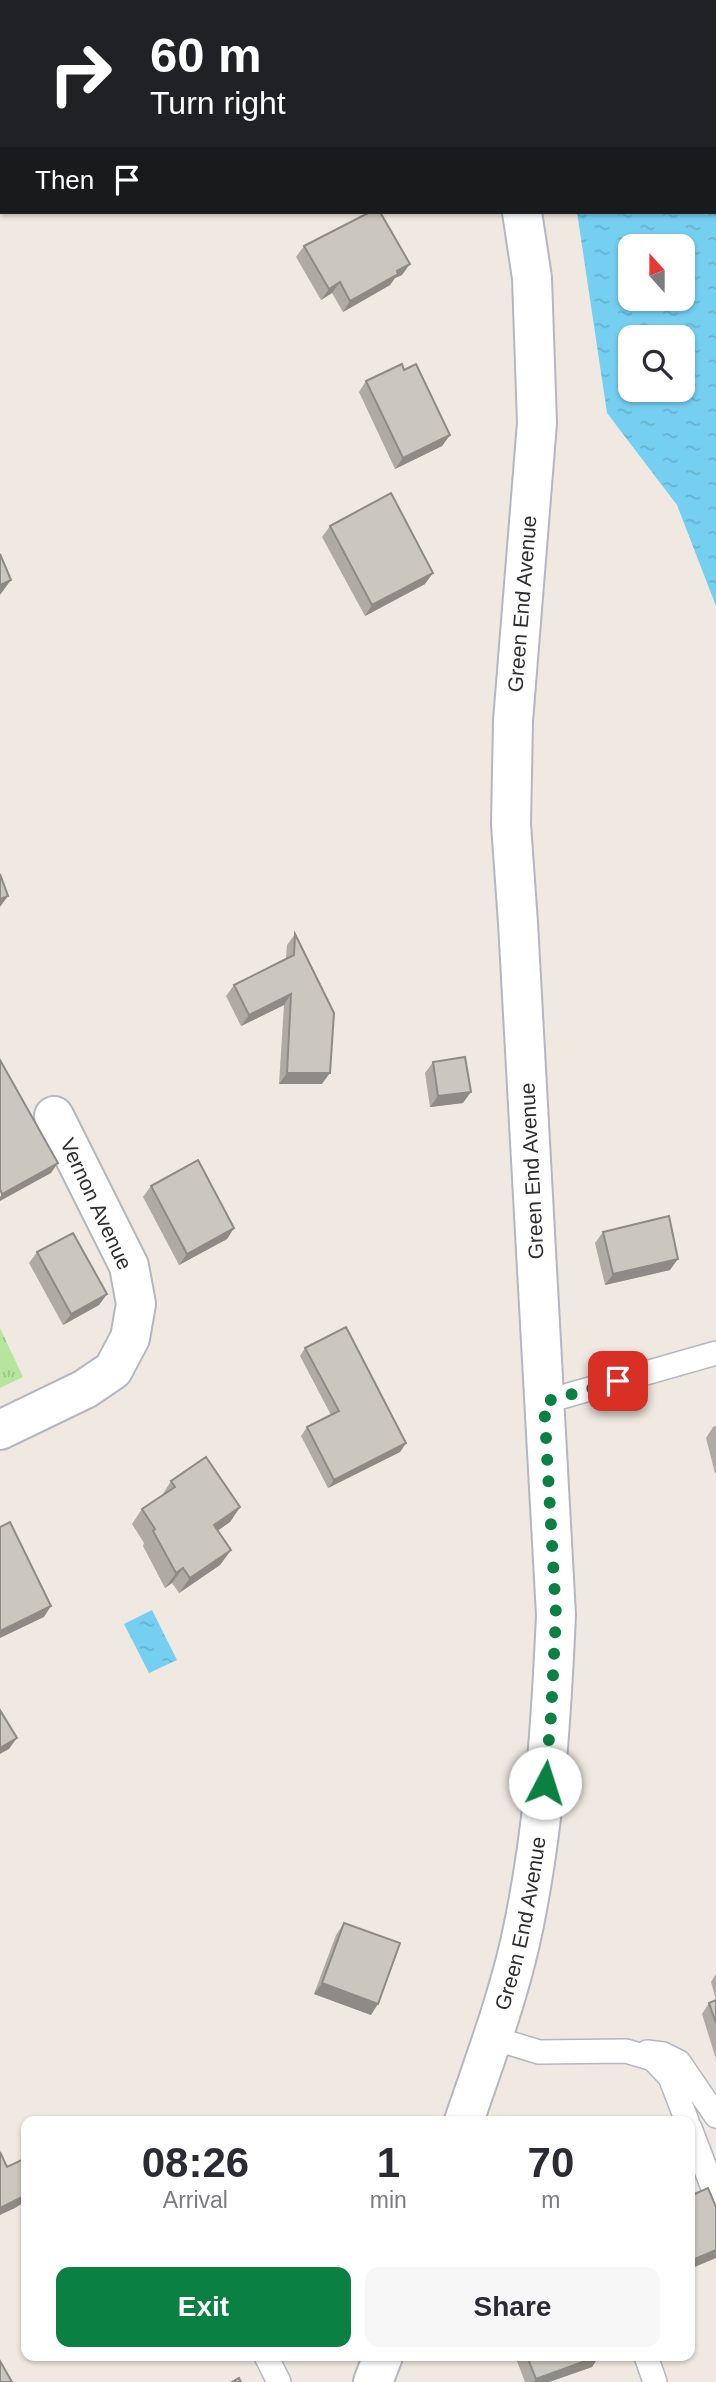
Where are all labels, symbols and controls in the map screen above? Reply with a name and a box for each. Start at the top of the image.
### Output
icon: right [35,28,126,119]
text: 60 m [150,28,262,82]
text: Turn right [150,85,286,121]
icon: arrive [108,161,146,199]
text: Then [35,165,94,195]
north arrow [618,234,695,312]
map controls [618,234,695,402]
button: search [618,325,695,402]
street label: Green End Avenue [503,514,541,693]
street label: Green End Avenue [515,1082,548,1260]
street label: Vernon Avenue [56,1135,137,1273]
pin [588,1351,648,1411]
icon: arrive [599,1362,637,1400]
position arrow [508,1746,582,1820]
street label: Green End Avenue [490,1835,550,2013]
text: 08:26 [142,2139,249,2186]
text: 1 [377,2139,400,2186]
text: 70 [528,2139,574,2186]
text: Arrival [163,2187,228,2213]
text: min [370,2187,407,2213]
text: m [541,2187,560,2213]
button: Exit [56,2267,351,2347]
button: Share [365,2267,660,2347]

